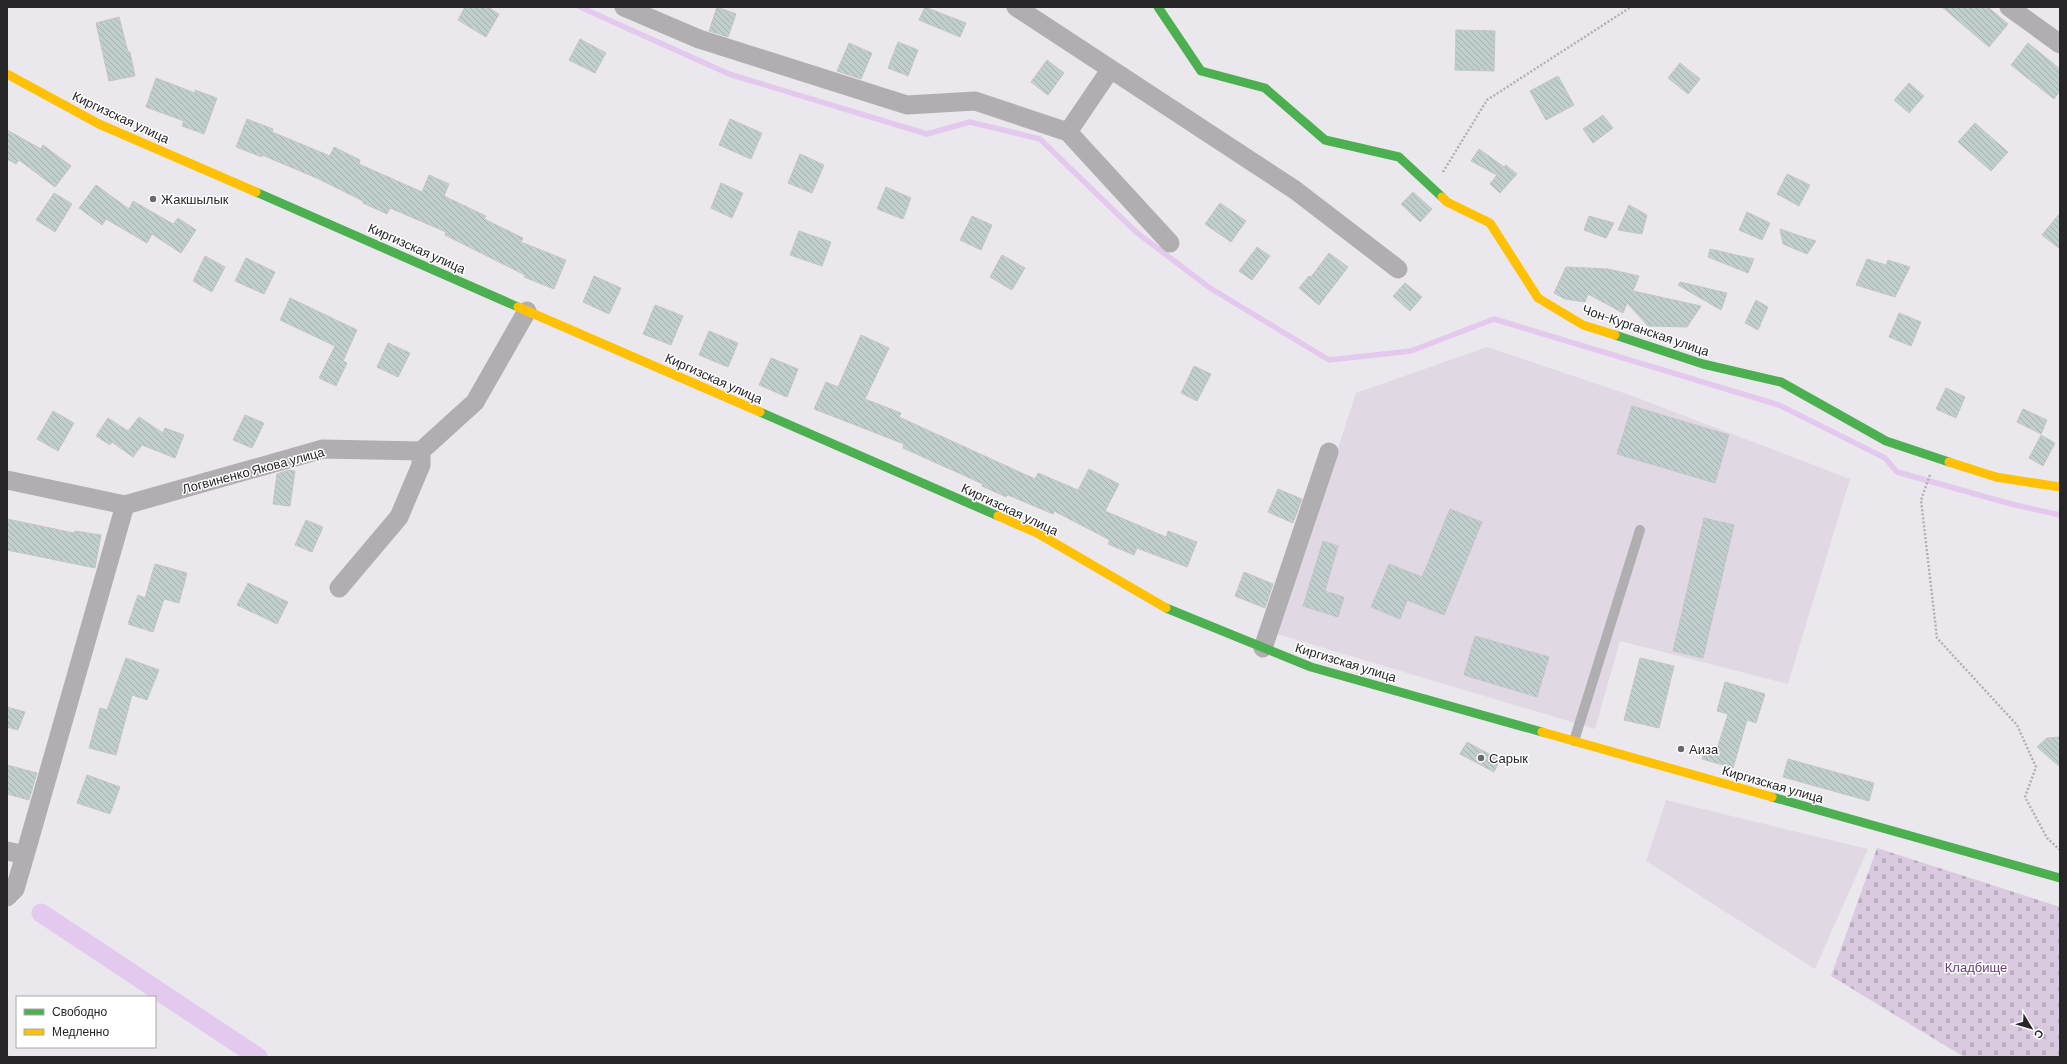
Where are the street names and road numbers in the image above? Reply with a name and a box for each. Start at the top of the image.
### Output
street label: Киргизская улица [70,88,173,147]
street label: Киргизская улица [366,219,469,277]
street label: Чон-Курганская улица [1580,301,1712,360]
street label: Киргизская улица [663,349,766,407]
street label: Логвиненко Якова улица [180,443,327,497]
street label: Киргизская улица [959,480,1062,539]
street label: Киргизская улица [1293,639,1399,685]
street label: Киргизская улица [1720,762,1826,806]

